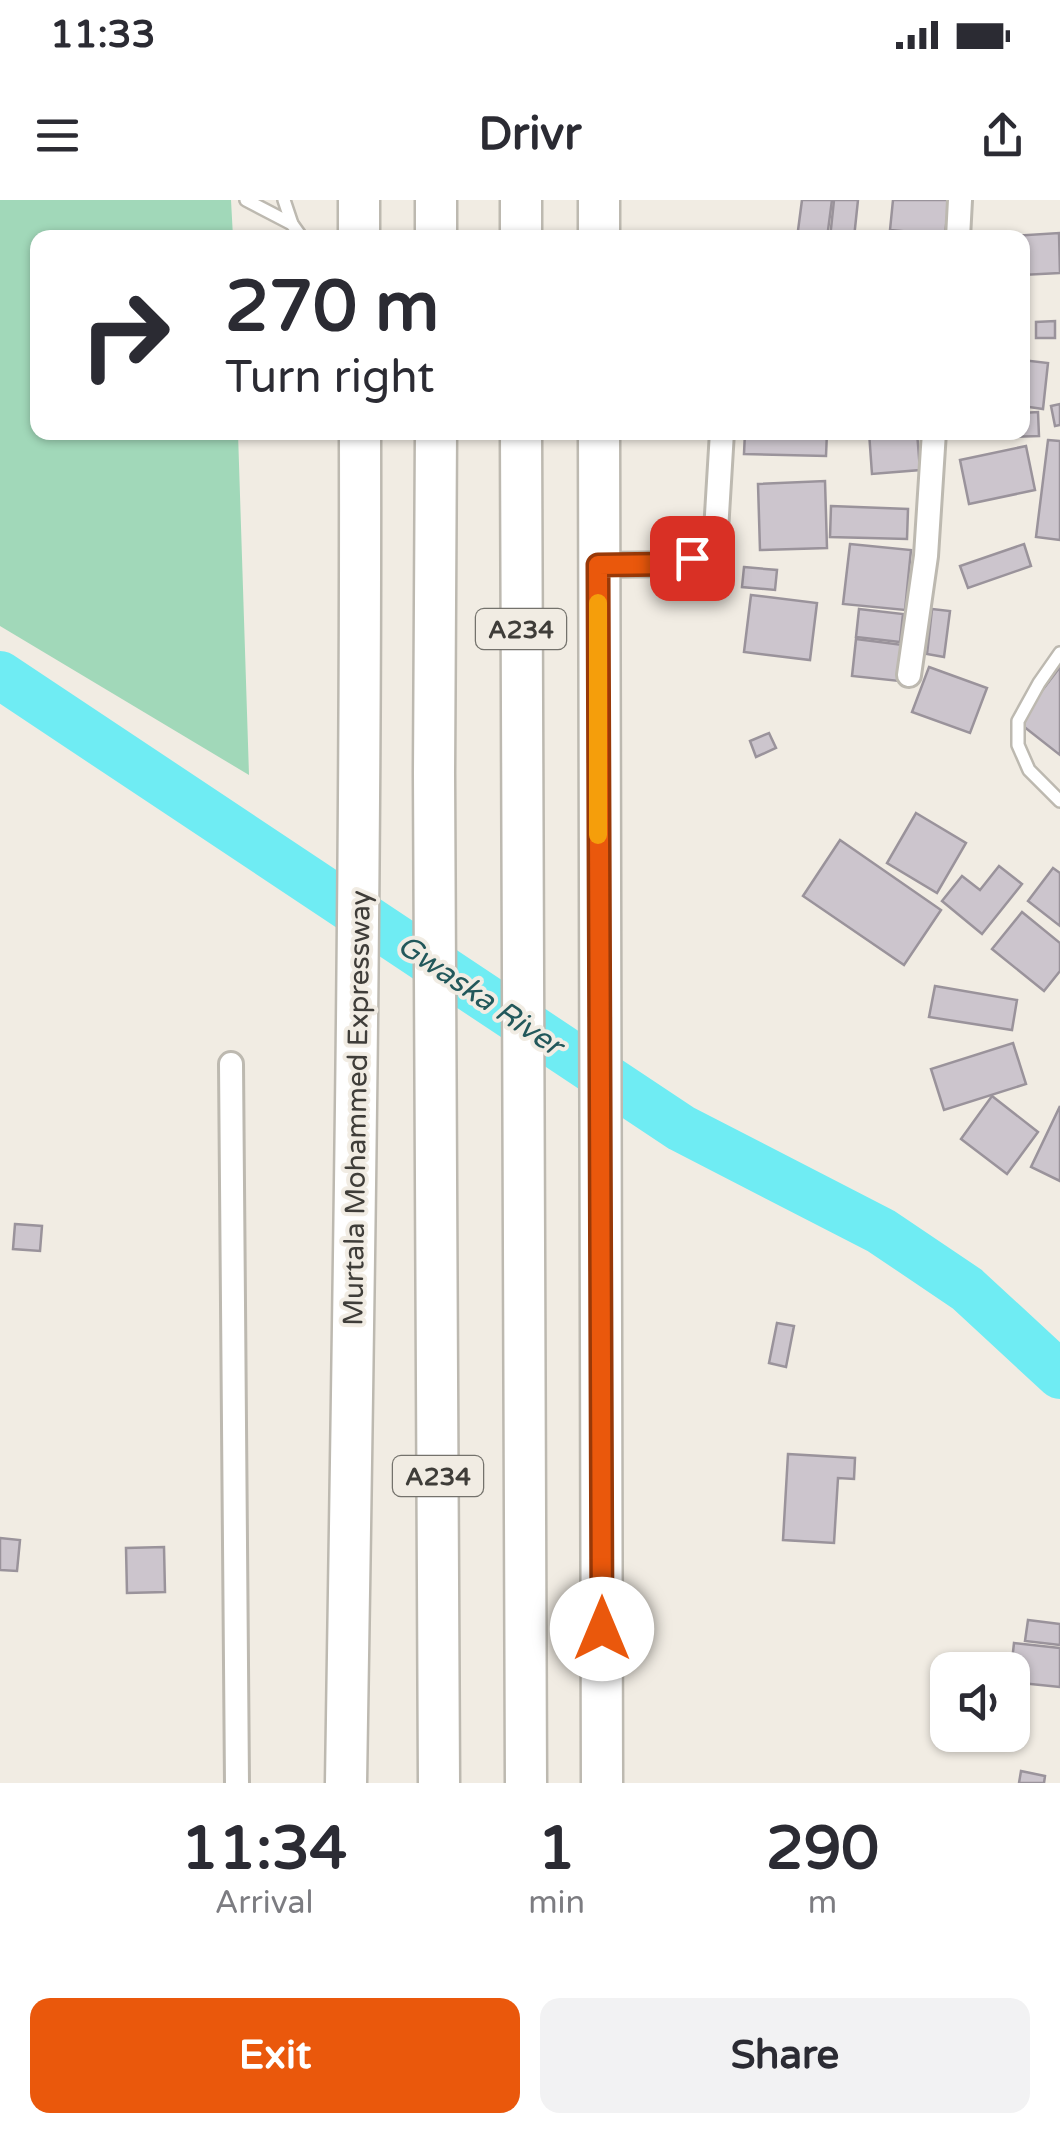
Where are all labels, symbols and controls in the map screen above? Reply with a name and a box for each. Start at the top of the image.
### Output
text: 11:33 [50,12,155,58]
icon: menu [30,108,85,163]
text: Drivr [479,108,581,162]
icon: share [975,108,1030,163]
text: 270 m [225,266,439,350]
icon: right [60,270,190,400]
text: Turn right [225,351,434,405]
pin [650,516,735,601]
icon: arrive [665,531,720,586]
road number: A234 [476,609,566,649]
street label: Murtala Mohammed Expressway [336,890,378,1326]
water label: Gwaska River [390,927,572,1066]
road number: A234 [393,1456,483,1496]
position arrow [550,1577,654,1681]
map controls [930,1652,1030,1752]
button: sound [930,1652,1030,1752]
text: 11:34 [181,1813,347,1885]
text: 1 [538,1813,575,1885]
text: 290 [766,1813,879,1885]
text: Arrival [215,1884,314,1922]
text: min [528,1884,585,1922]
text: m [808,1884,837,1922]
button: Exit [30,1998,520,2113]
button: Share [540,1998,1030,2113]

